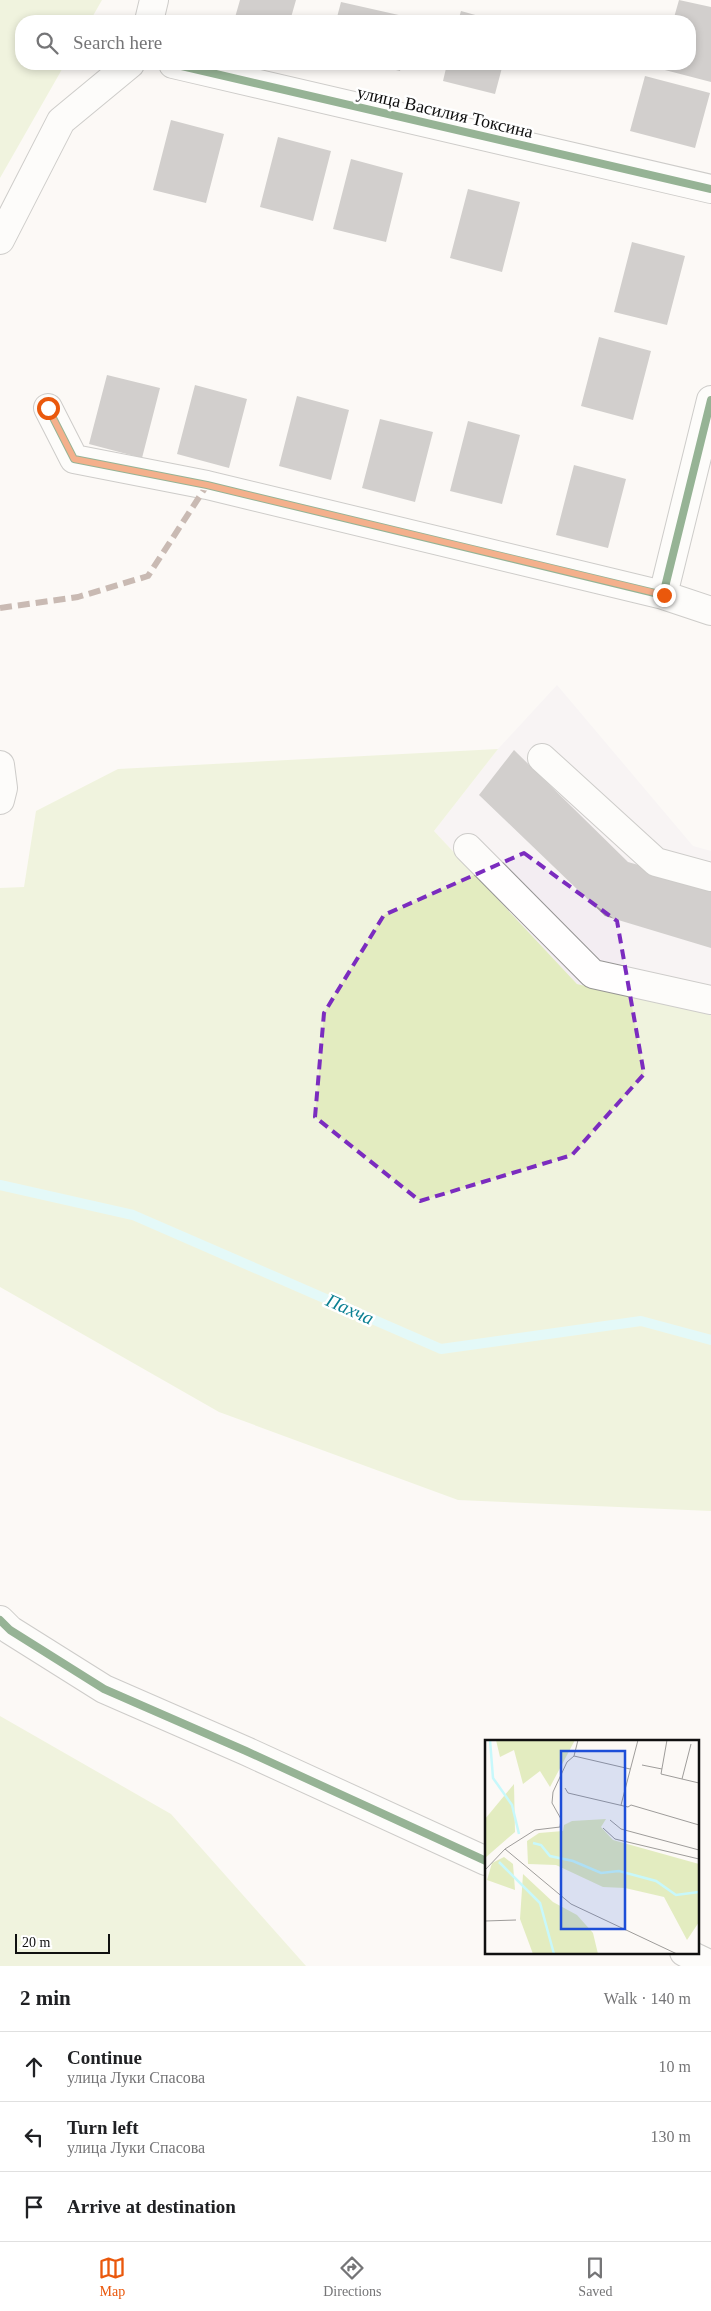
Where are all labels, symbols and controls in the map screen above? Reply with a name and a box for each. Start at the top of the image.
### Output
search box [15,15,696,70]
icon: search [33,29,61,57]
text: Search here [73,32,162,53]
street label: улица Василия Токсина [355,82,535,142]
route start [37,397,60,420]
route end [653,584,676,607]
water label: Пахча [322,1289,377,1329]
inset map [485,1740,698,1954]
scale bar [15,1931,110,1954]
text: 20 m [22,1935,50,1950]
text: 2 min [20,1986,71,2010]
text: Walk · 140 m [604,1990,691,2007]
text: Continue [67,2047,142,2068]
icon: ahead [20,2053,48,2081]
text: 10 m [659,2058,691,2075]
text: улица Луки Спасова [67,2069,205,2086]
text: Turn left [67,2117,139,2138]
icon: left [20,2123,48,2151]
text: 130 m [651,2128,691,2145]
text: улица Луки Спасова [67,2139,205,2156]
icon: arrive [20,2193,48,2221]
text: Arrive at destination [67,2196,236,2217]
tab: Map [98,2254,126,2300]
tab: Directions [323,2254,382,2300]
tab: Saved [578,2254,613,2300]

